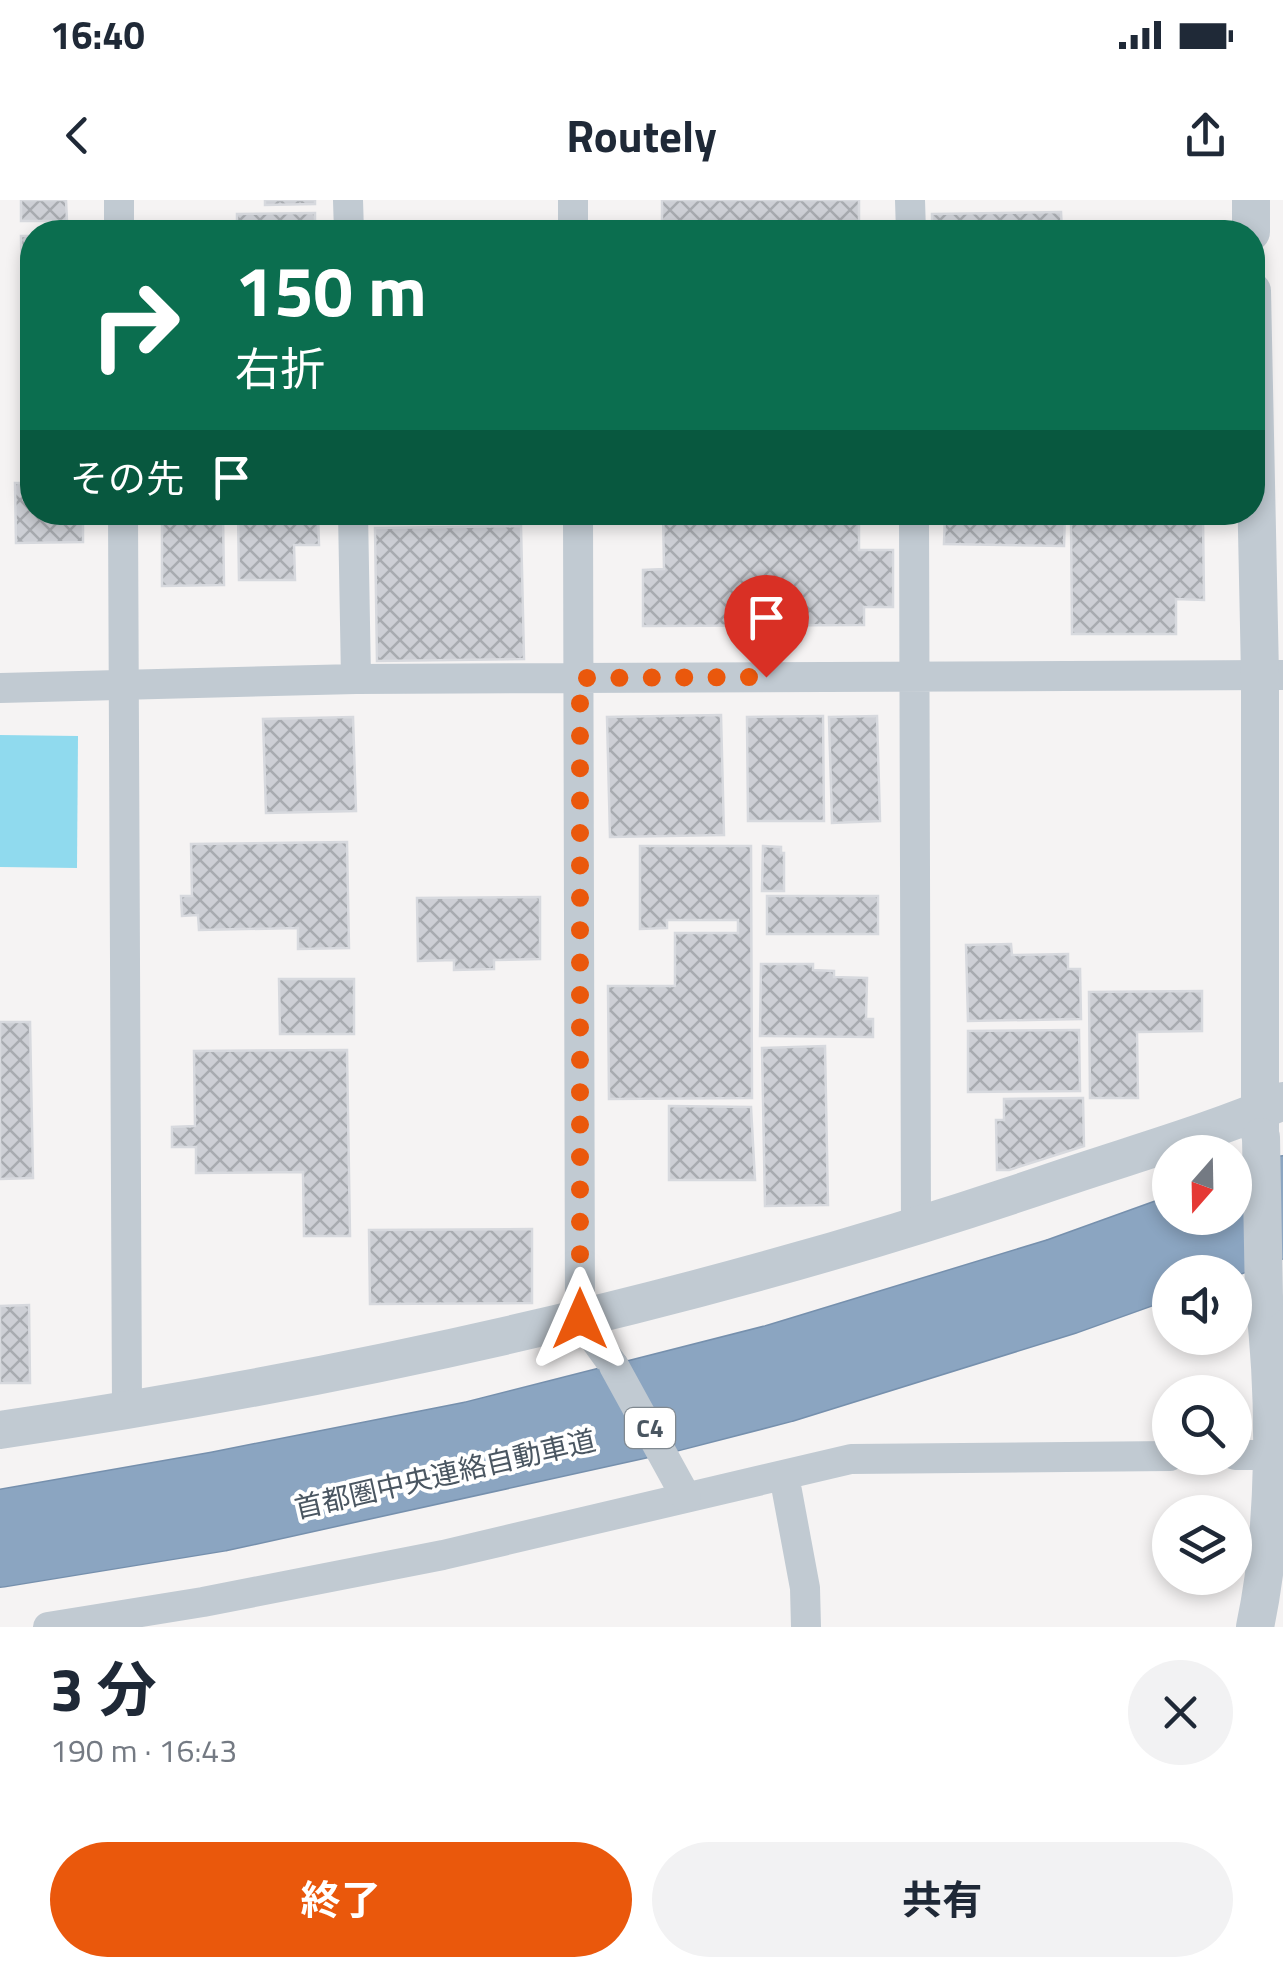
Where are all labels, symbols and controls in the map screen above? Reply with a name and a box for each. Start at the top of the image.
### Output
text: 16:40 [50,6,145,64]
text: Routely [566,101,717,169]
icon: back [50,108,105,163]
icon: share [1178,108,1233,163]
text: 150 m [235,237,427,343]
icon: right [70,260,200,390]
text: 右折 [235,334,325,402]
text: その先 [70,449,184,507]
icon: arrive [204,450,259,505]
pin [724,575,809,678]
icon: arrive [739,590,794,645]
north arrow [1152,1135,1252,1235]
map controls [1152,1135,1252,1595]
button: sound [1152,1255,1252,1355]
position arrow [528,1267,632,1371]
button: search [1152,1375,1252,1475]
road number: C4 [625,1408,675,1448]
street label: 首都圏中央連絡自動車道 [290,1418,600,1529]
button: layers [1152,1495,1252,1595]
text: 3 分 [50,1643,157,1734]
button: close [1128,1660,1233,1765]
text: 190 m · 16:43 [50,1726,237,1774]
button: 終了 [50,1842,632,1957]
button: 共有 [652,1842,1233,1957]

